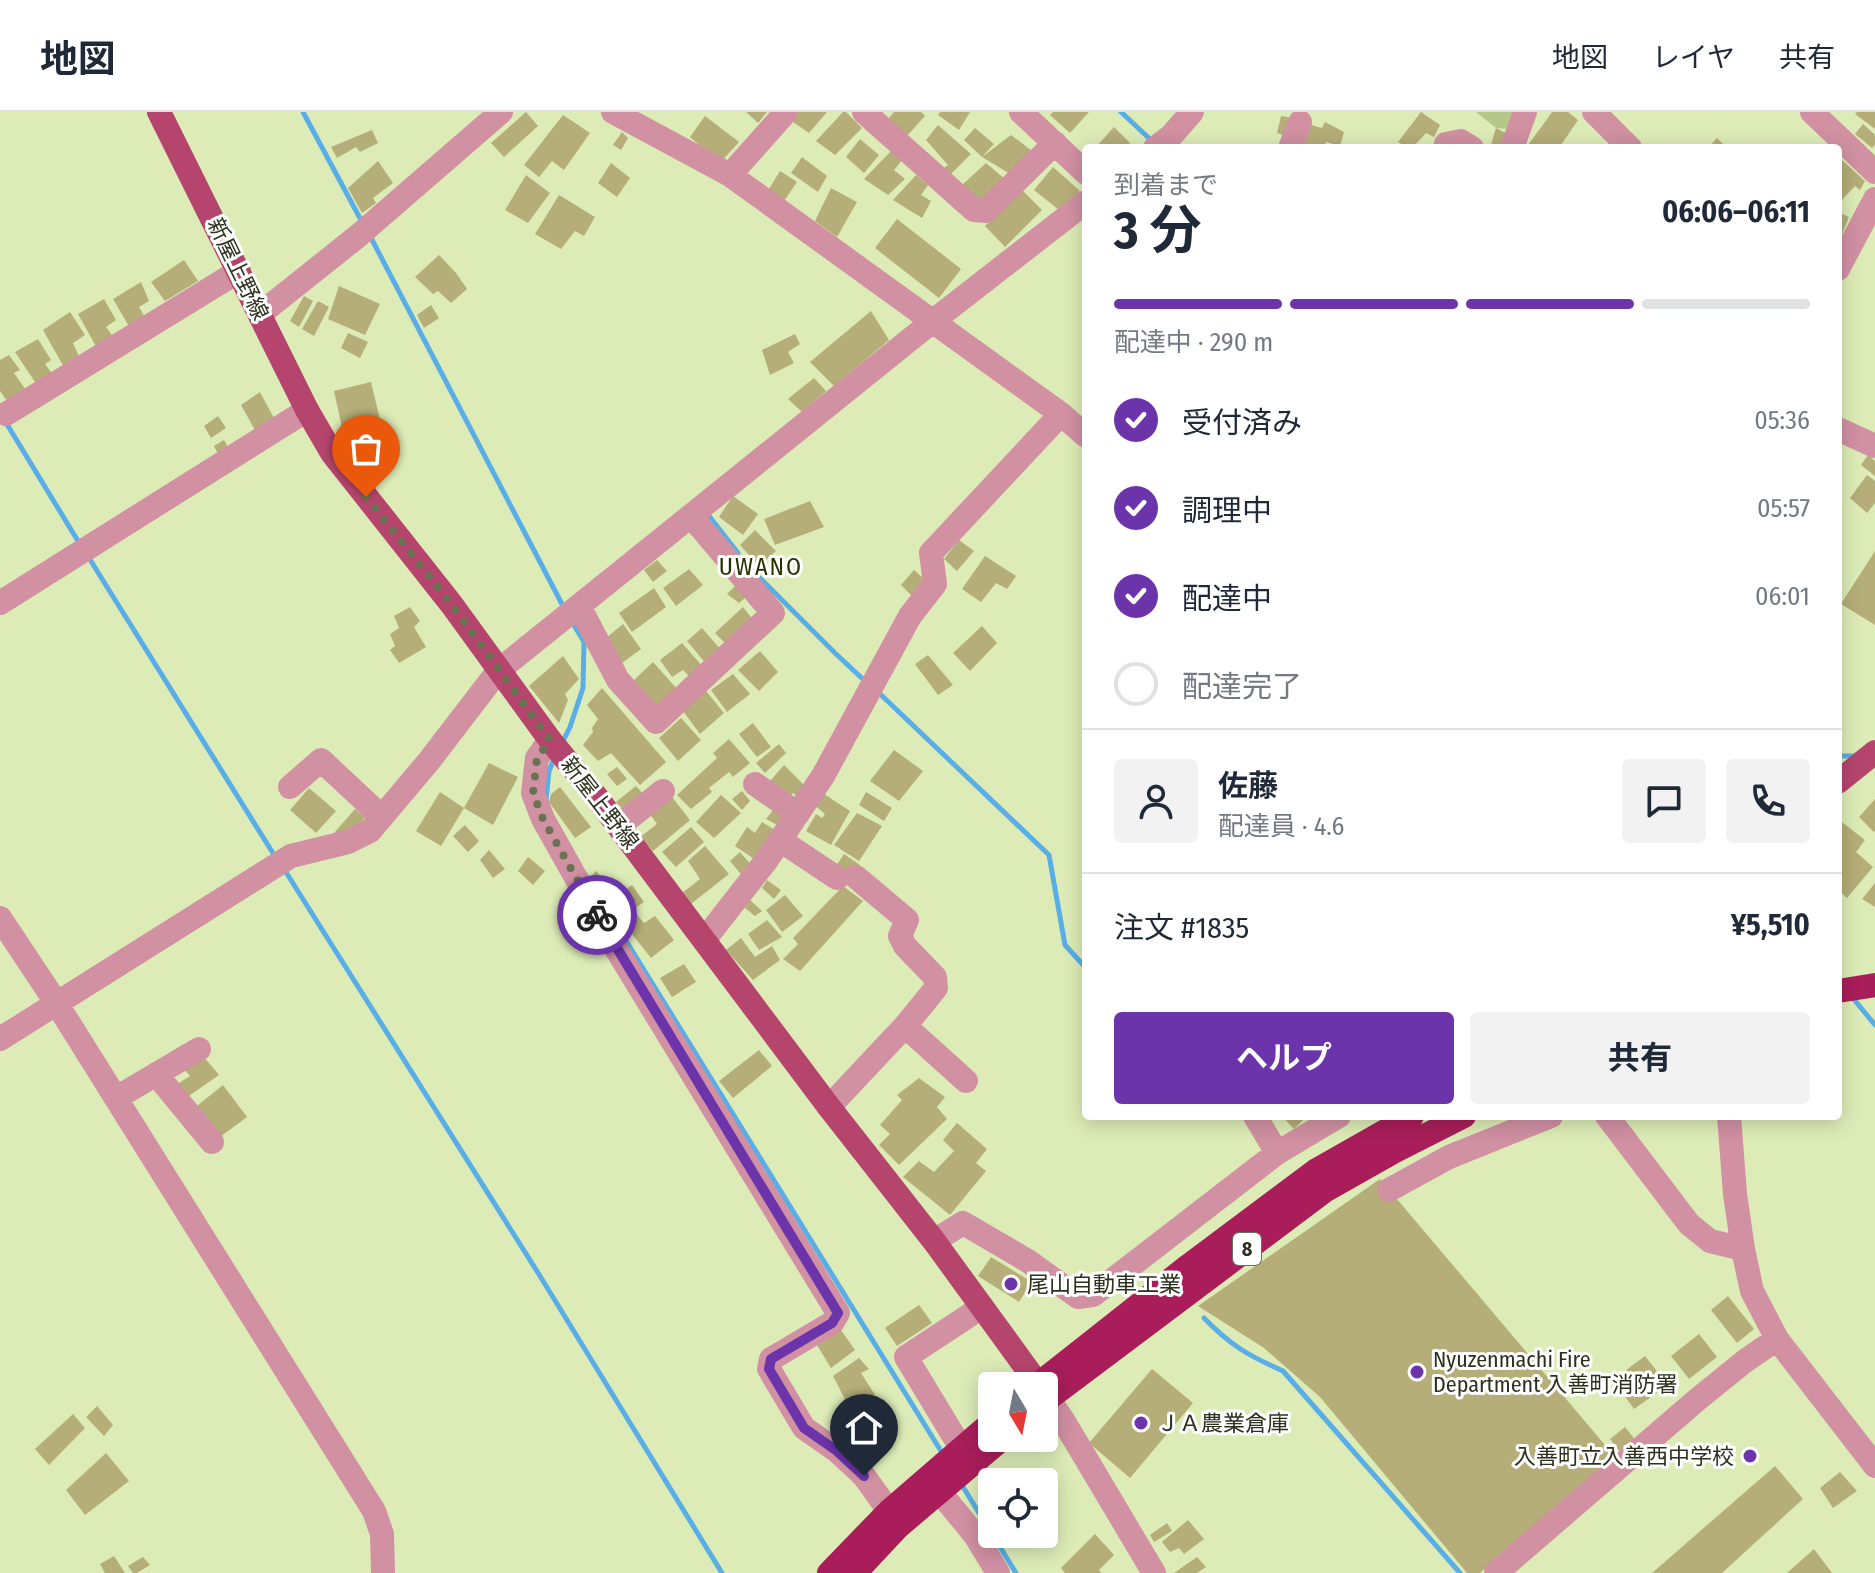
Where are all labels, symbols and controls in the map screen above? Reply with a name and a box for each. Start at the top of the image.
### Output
text: 地図 [40,36,116,82]
text: 地図 [1552,41,1608,74]
text: レイヤ [1652,41,1735,74]
text: 共有 [1779,41,1835,74]
text: 到着まで [1114,170,1218,201]
text: 06:06–06:11 [1662,194,1810,230]
text: 3 分 [1114,199,1201,262]
street label: 新屋上野線 [202,214,274,324]
text: 配達中 · 290 m [1114,327,1273,358]
icon: check [1114,398,1158,442]
text: 受付済み [1182,405,1302,441]
text: 05:36 [1754,405,1810,436]
pin [332,415,400,497]
icon: bag [344,427,388,471]
icon: check [1114,486,1158,530]
text: 調理中 [1182,493,1272,529]
text: 05:57 [1757,493,1810,524]
district label: UWANO [719,553,803,581]
icon: check [1114,574,1158,618]
text: 配達中 [1182,581,1272,617]
text: 06:01 [1755,581,1810,612]
text: 配達完了 [1182,669,1302,705]
street label: 新屋上野線 [555,751,645,855]
button: person [1114,759,1198,843]
button: chat [1622,759,1706,843]
button: phone [1726,759,1810,843]
text: 佐藤 [1218,768,1278,804]
text: 配達員 · 4.6 [1218,811,1344,842]
courier [557,875,637,955]
icon: bike [575,893,619,937]
text: ¥5,510 [1731,907,1810,943]
text: 注文 #1835 [1114,910,1249,946]
button: ヘルプ [1114,1012,1454,1104]
button: 共有 [1470,1012,1810,1104]
road number: 8 [1233,1233,1261,1265]
place label: 尾山自動車工業 [1027,1271,1181,1298]
marker: 尾山自動車工業 [1002,1275,1020,1293]
place label: Nyuzenmachi Fire Department 入善町消防署 [1433,1346,1678,1398]
marker: Nyuzenmachi Fire Department 入善町消防署 [1408,1363,1426,1381]
north arrow [978,1372,1058,1452]
map controls [978,1372,1058,1548]
pin [830,1394,898,1476]
icon: home [842,1406,886,1450]
place label: ＪＡ農業倉庫 [1157,1410,1289,1437]
marker: ＪＡ農業倉庫 [1132,1414,1150,1432]
place label: 入善町立入善西中学校 [1514,1443,1734,1470]
marker: 入善町立入善西中学校 [1741,1447,1759,1465]
button: locate [978,1468,1058,1548]

